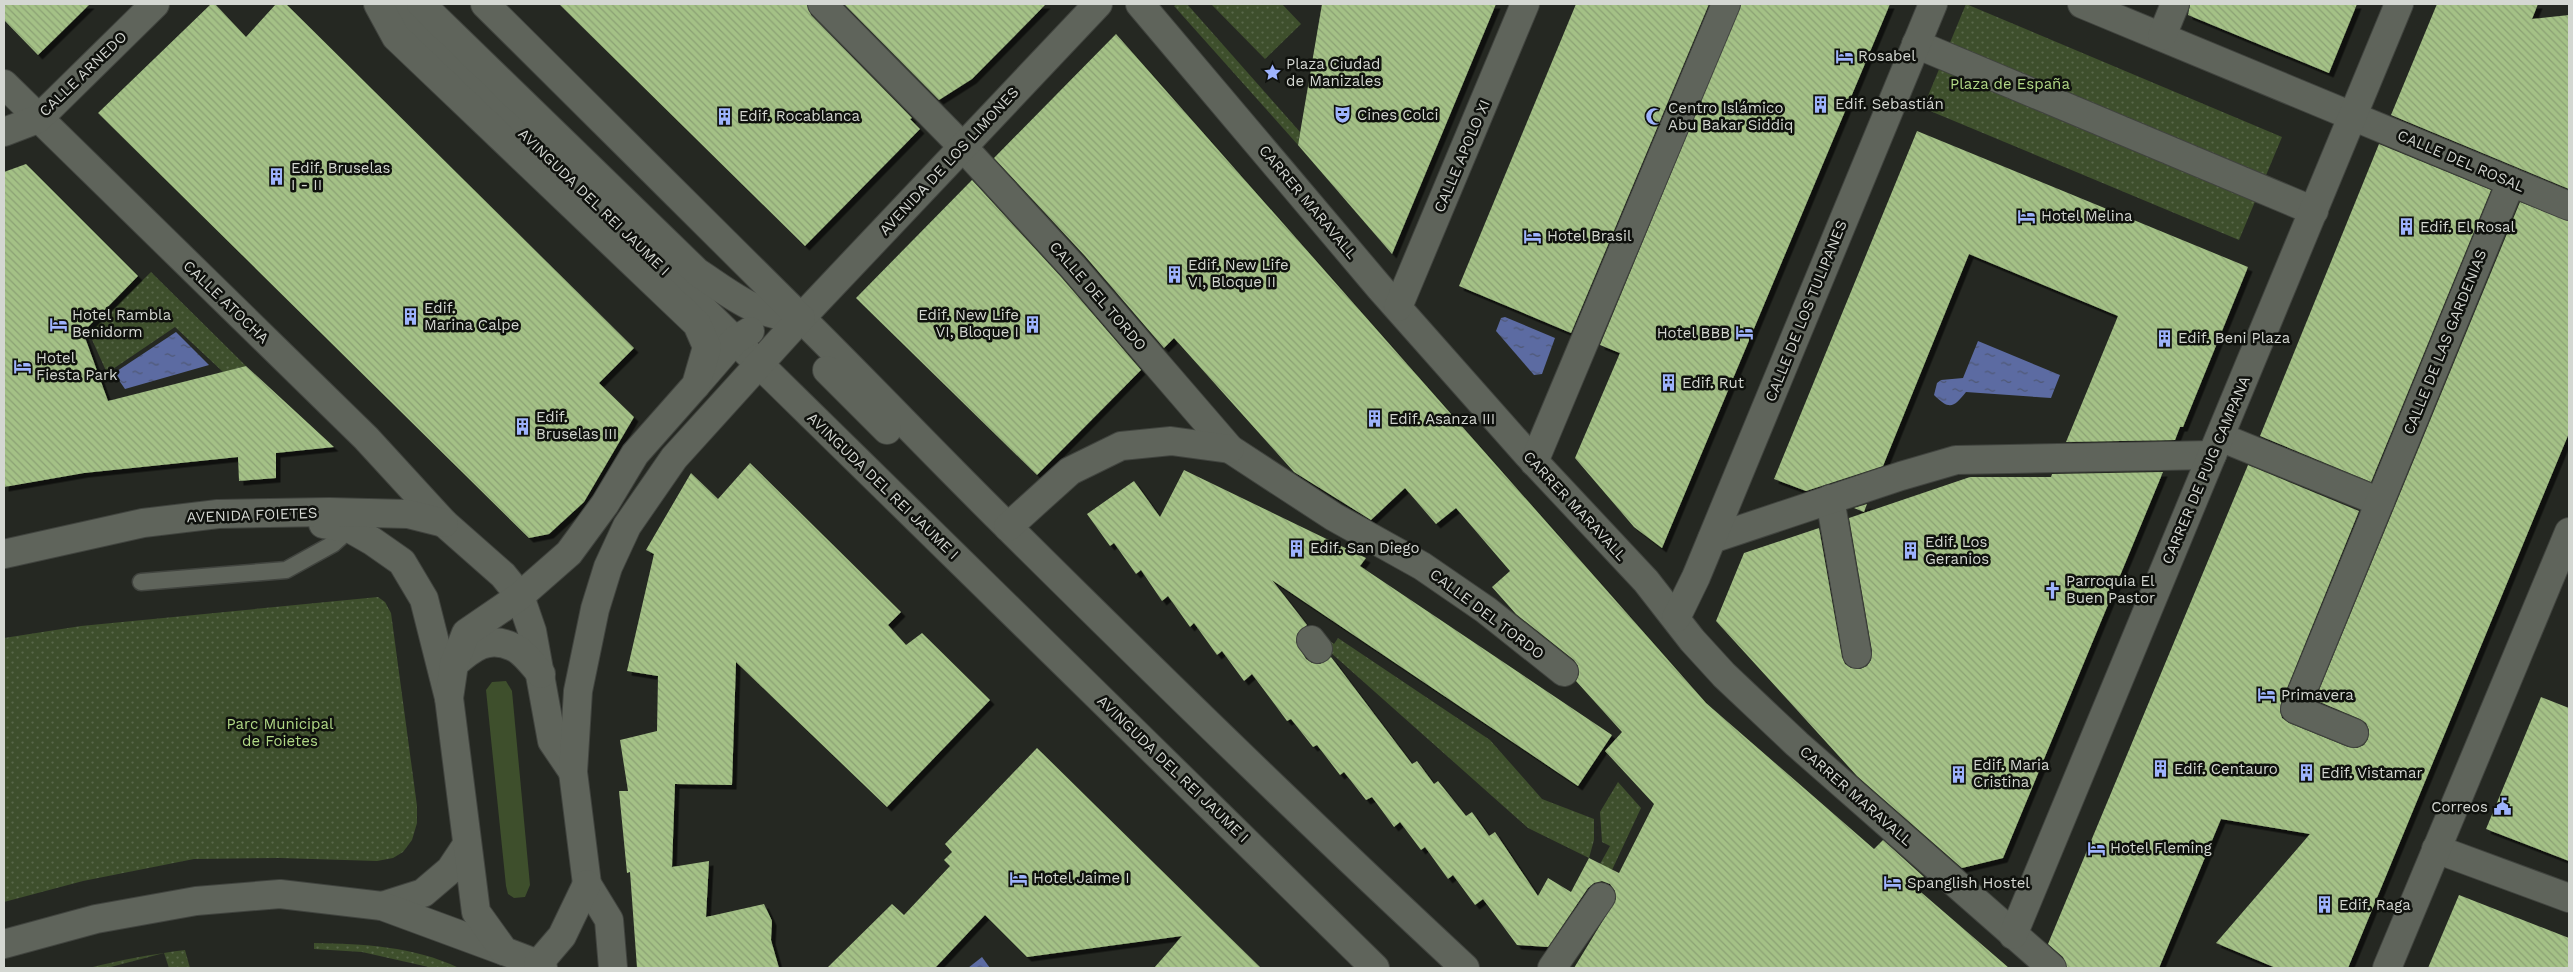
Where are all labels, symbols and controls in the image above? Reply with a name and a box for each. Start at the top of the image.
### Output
street label: CALLE ARNEDO [35,28,131,120]
hotel icon: Rosabel [1834,46,1854,66]
place label: Rosabel [1858,47,1916,65]
place label: Plaza Ciudad de Manizales [1286,55,1381,90]
place icon: Plaza Ciudad de Manizales [1262,63,1282,83]
park label: Plaza de España [1950,75,2070,93]
street label: AVENIDA DE LOS LIMONES [875,83,1023,239]
building icon: Edif. Sebastián [1811,94,1831,114]
place label: Edif. Sebastián [1835,95,1944,113]
street label: CALLE APOLO XI [1430,97,1494,215]
place label: Centro Islámico Abu Bakar Siddiq [1668,99,1793,134]
theatre icon: Cines Colci [1333,105,1353,125]
building icon: Edif. Rocablanca [715,106,735,126]
place label: Cines Colci [1357,106,1439,124]
place label: Edif. Rocablanca [739,107,861,125]
mosque icon: Centro Islámico Abu Bakar Siddiq [1644,107,1664,127]
street label: AVINGUDA DEL REI JAUME I [515,125,673,279]
street label: CALLE DEL ROSAL [2395,126,2527,196]
street label: CARRER MARAVALL [1255,141,1361,263]
place label: Edif. Bruselas I - II [291,159,391,194]
building icon: Edif. Bruselas I - II [267,167,287,187]
hotel icon: Hotel Melina [2017,206,2037,226]
place label: Hotel Melina [2041,207,2133,225]
building icon: Edif. El Rosal [2396,217,2416,237]
street label: CALLE DE LOS TULIPANES [1761,218,1851,404]
place label: Edif. El Rosal [2420,218,2516,236]
hotel icon: Hotel Brasil [1523,226,1543,246]
place label: Hotel Brasil [1547,227,1632,245]
street label: CALLE DEL TORDO [1046,238,1150,354]
street label: CALLE DE LAS GARDENIAS [2400,247,2490,437]
place label: Edif. New Life VI, Bloque II [1188,256,1289,291]
street label: CALLE ATOCHA [179,257,273,347]
building icon: Edif. New Life VI, Bloque II [1164,264,1184,284]
place label: Edif. Marina Calpe [424,299,519,334]
place label: Hotel Rambla Benidorm [72,306,172,341]
place label: Edif. New Life VI, Bloque I [918,306,1019,341]
building icon: Edif. Marina Calpe [400,307,420,327]
hotel icon: Hotel Rambla Benidorm [48,314,68,334]
building icon: Edif. New Life VI, Bloque I [1023,314,1043,334]
hotel icon: Hotel BBB [1734,323,1754,343]
place label: Hotel BBB [1657,324,1730,342]
building icon: Edif. Beni Plaza [2154,328,2174,348]
place label: Edif. Beni Plaza [2178,329,2291,347]
place label: Hotel Fiesta Park [36,349,118,384]
hotel icon: Hotel Fiesta Park [12,357,32,377]
building icon: Edif. Rut [1658,373,1678,393]
street label: CARRER DE PUIG CAMPANA [2158,373,2254,567]
place label: Edif. Rut [1682,374,1745,392]
place label: Edif. Bruselas III [536,408,617,443]
street label: AVINGUDA DEL REI JAUME I [804,409,962,563]
building icon: Edif. Asanza III [1365,409,1385,429]
place label: Edif. Asanza III [1389,410,1495,428]
building icon: Edif. Bruselas III [512,416,532,436]
street label: CARRER MARAVALL [1520,448,1630,565]
street label: AVENIDA FOIETES [186,504,318,526]
place label: Edif. Los Geranios [1925,533,1989,568]
building icon: Edif. San Diego [1286,538,1306,558]
place label: Edif. San Diego [1310,539,1419,557]
building icon: Edif. Los Geranios [1901,541,1921,561]
street label: CALLE DEL TORDO [1426,565,1548,663]
place label: Parroquia El Buen Pastor [2066,572,2155,607]
church icon: Parroquia El Buen Pastor [2042,580,2062,600]
hotel icon: Primavera [2257,685,2277,705]
place label: Primavera [2281,686,2354,704]
street label: AVINGUDA DEL REI JAUME I [1094,692,1252,846]
park label: Parc Municipal de Foietes [226,715,334,750]
street label: CARRER MARAVALL [1796,742,1916,850]
place label: Edif. Maria Cristina [1973,756,2050,791]
building icon: Edif. Centauro [2150,759,2170,779]
place label: Edif. Centauro [2174,760,2278,778]
building icon: Edif. Vistamar [2297,763,2317,783]
building icon: Edif. Maria Cristina [1949,764,1969,784]
place label: Edif. Vistamar [2321,764,2423,782]
public building icon: Correos [2492,797,2512,817]
place label: Correos [2431,798,2488,816]
hotel icon: Hotel Fleming [2086,838,2106,858]
place label: Hotel Fleming [2110,839,2212,857]
hotel icon: Hotel Jaime I [1009,868,1029,888]
place label: Hotel Jaime I [1033,869,1130,887]
hotel icon: Spanglish Hostel [1883,873,1903,893]
place label: Spanglish Hostel [1907,874,2030,892]
building icon: Edif. Raga [2315,895,2335,915]
place label: Edif. Raga [2339,896,2411,914]

